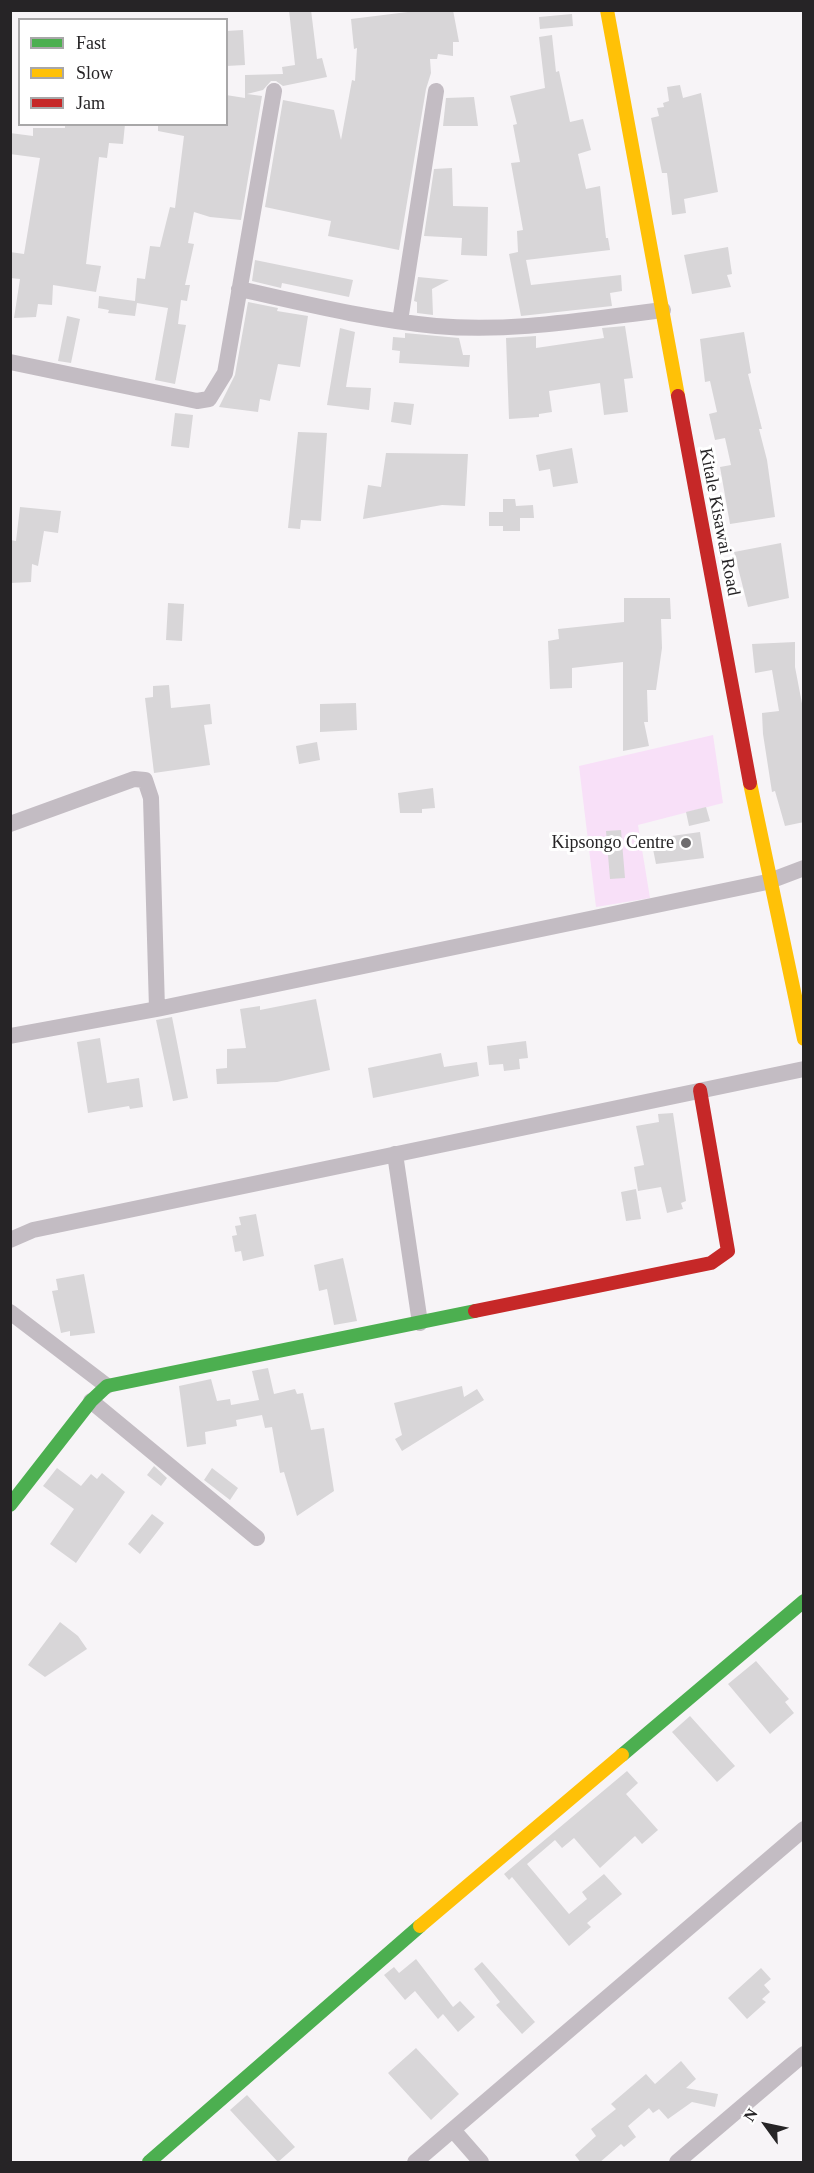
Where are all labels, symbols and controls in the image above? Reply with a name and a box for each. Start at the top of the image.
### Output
legend [18,18,228,126]
text: Fast [76,33,106,53]
text: Slow [76,63,113,83]
text: Jam [76,93,105,113]
street label: Kitale Kisawai Road [694,446,744,598]
place label: Kipsongo Centre [552,832,674,854]
marker: Kipsongo Centre [679,836,693,850]
north arrow [736,2095,796,2155]
text: N [740,2105,761,2124]

